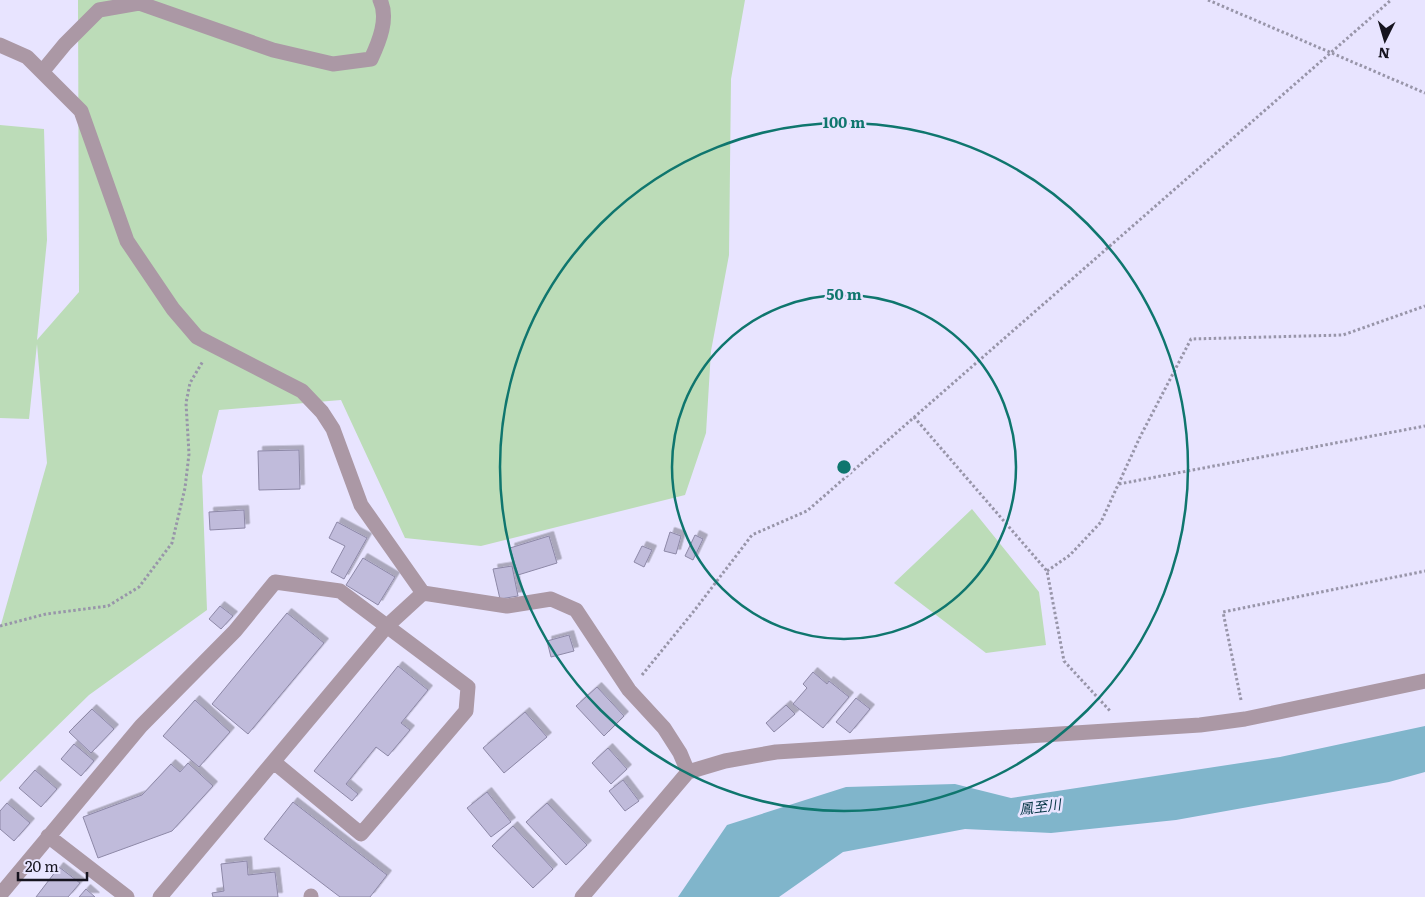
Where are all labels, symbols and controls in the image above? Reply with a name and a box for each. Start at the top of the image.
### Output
north arrow [1360,15,1410,65]
text: N [1377,43,1391,64]
text: 100 m [823,110,865,133]
text: 50 m [826,282,862,305]
centre of rings [835,458,853,476]
water label: 鳳至川 [1018,793,1064,818]
scale bar [18,850,86,882]
text: 20 m [25,854,59,877]

